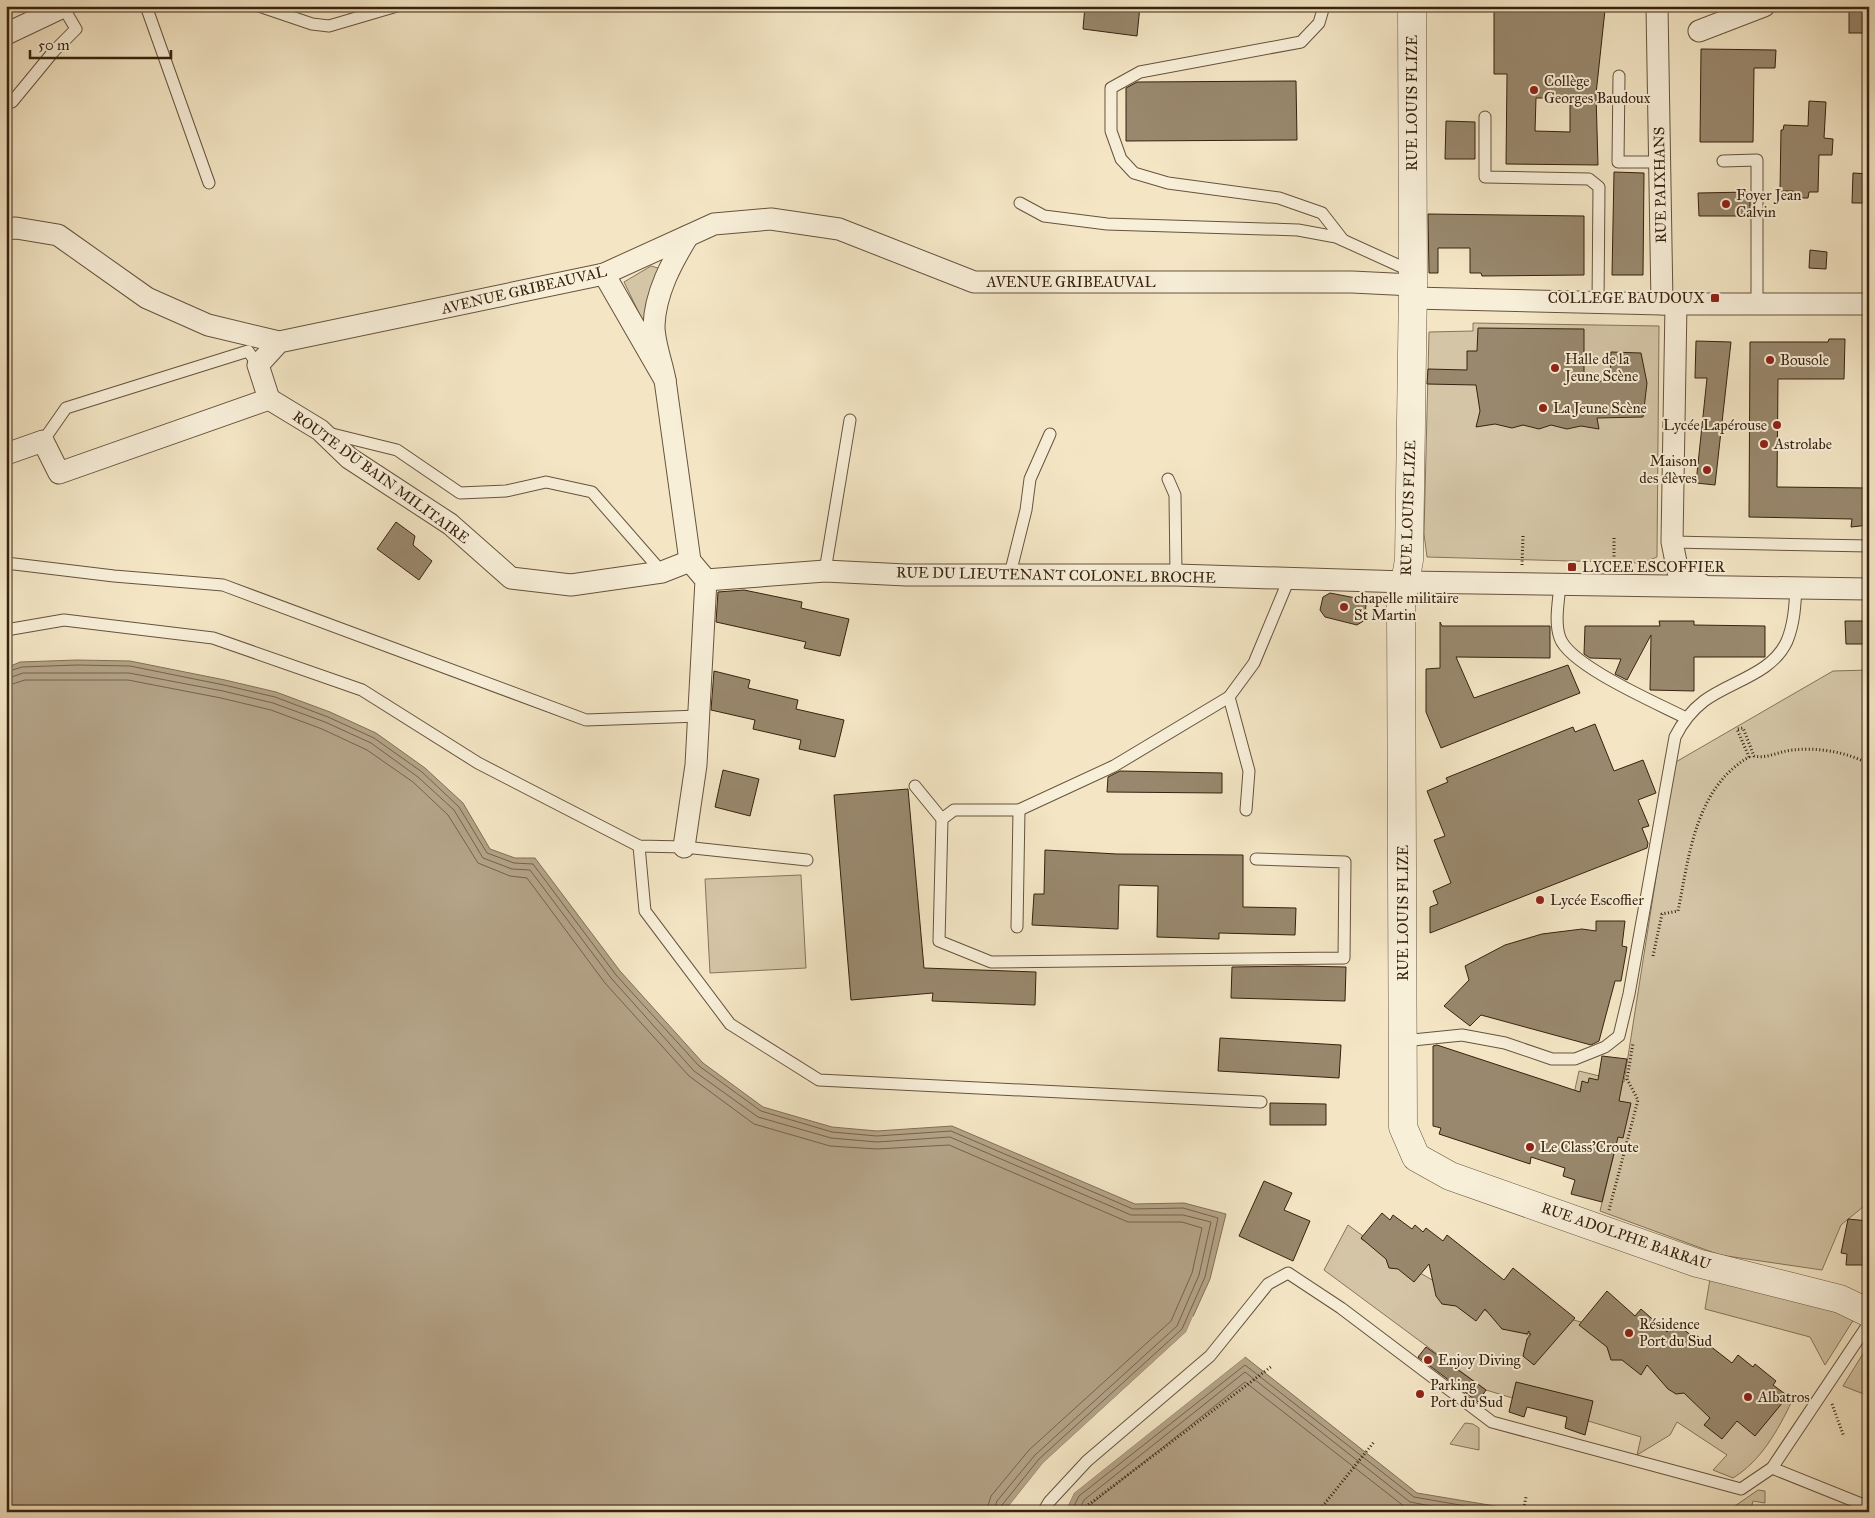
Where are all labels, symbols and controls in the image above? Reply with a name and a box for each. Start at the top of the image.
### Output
scale bar [30,28,171,60]
street label: RUE LOUIS FLIZE [1403,35,1421,171]
text: 50 m [38,36,70,54]
place label: Collège Georges Baudoux [1544,72,1651,107]
marker: Collège Georges Baudoux [1528,84,1540,96]
street label: RUE PAIXHANS [1650,127,1670,243]
place label: Foyer Jean Calvin [1736,186,1801,221]
marker: Foyer Jean Calvin [1720,198,1732,210]
street label: AVENUE GRIBEAUVAL [439,262,608,318]
street label: AVENUE GRIBEAUVAL [985,273,1156,291]
place label: COLLEGE BAUDOUX [1548,289,1705,307]
marker: COLLEGE BAUDOUX [1709,292,1721,304]
place label: Halle de la Jeune Scène [1563,350,1638,386]
place label: Bousole [1780,351,1829,369]
marker: Bousole [1764,354,1776,366]
marker: Halle de la Jeune Scène [1549,362,1561,374]
place label: La Jeune Scène [1553,399,1647,418]
marker: La Jeune Scène [1537,402,1549,414]
street label: ROUTE DU BAIN MILITAIRE [289,407,473,547]
place label: Lycée Lapérouse [1663,416,1767,434]
marker: Lycée Lapérouse [1771,419,1783,431]
place label: Astrolabe [1773,435,1832,453]
marker: Astrolabe [1758,438,1770,450]
street label: RUE LOUIS FLIZE [1397,440,1419,576]
place label: Maison des élèves [1639,452,1697,487]
marker: Maison des élèves [1701,464,1713,476]
place label: LYCEE ESCOFFIER [1582,558,1725,576]
marker: LYCEE ESCOFFIER [1566,561,1578,573]
street label: RUE DU LIEUTENANT COLONEL BROCHE [896,563,1216,587]
place label: chapelle militaire St Martin [1354,589,1459,624]
marker: chapelle militaire St Martin [1338,601,1350,613]
street label: RUE LOUIS FLIZE [1394,845,1412,981]
place label: Lycée Escoffier [1550,891,1644,909]
marker: Lycée Escoffier [1534,894,1546,906]
place label: Le Class'Croute [1540,1138,1639,1156]
marker: Le Class'Croute [1524,1141,1536,1153]
street label: RUE ADOLPHE BARRAU [1539,1198,1713,1274]
place label: Résidence Port du Sud [1639,1315,1712,1350]
marker: Résidence Port du Sud [1623,1327,1635,1339]
place label: Enjoy Diving [1438,1351,1522,1369]
marker: Enjoy Diving [1422,1354,1434,1366]
place label: Parking Port du Sud [1430,1376,1503,1411]
marker: Parking Port du Sud [1414,1388,1426,1400]
place label: Albatros [1757,1388,1810,1406]
marker: Albatros [1742,1391,1754,1403]

